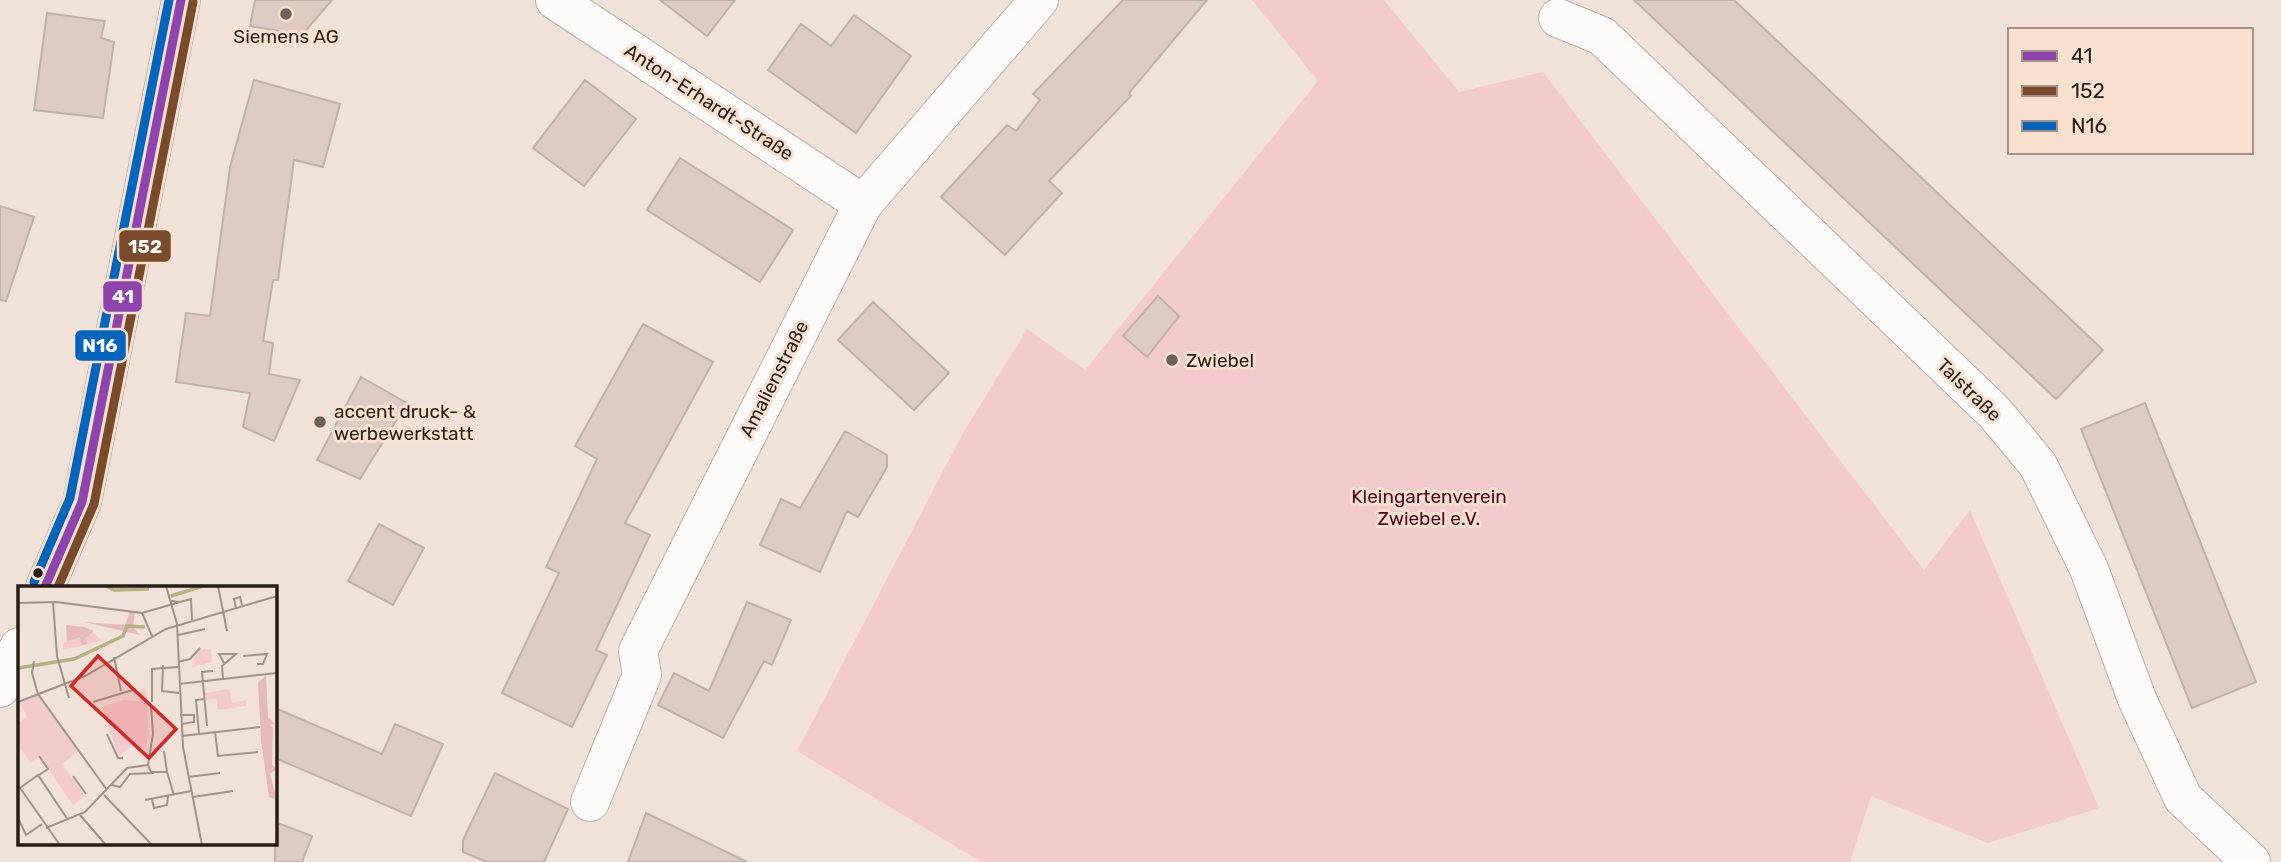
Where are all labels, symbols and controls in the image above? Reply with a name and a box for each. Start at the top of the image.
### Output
marker: Siemens AG [278,6,294,22]
place label: Siemens AG [233,25,339,48]
legend [2008,28,2253,154]
street label: Anton-Erhardt-Straße [620,39,798,165]
text: 41 [2071,43,2093,68]
text: 152 [2071,78,2105,103]
text: N16 [2071,113,2107,138]
line badge: 152 [118,229,172,263]
text: 152 [128,235,162,258]
line badge: 41 [102,280,143,313]
text: 41 [112,285,134,308]
street label: Amalienstraße [735,317,813,441]
line badge: N16 [74,329,127,362]
text: N16 [82,334,118,357]
place label: Zwiebel [1186,349,1254,372]
marker: Zwiebel [1164,352,1180,368]
street label: Talstraße [1932,354,2006,426]
place label: accent druck- & werbewerkstatt [334,400,476,445]
marker: accent druck- & werbewerkstatt [312,414,328,430]
park label: Kleingartenverein Zwiebel e.V. [1351,485,1507,530]
unlabelled marker [31,566,45,580]
inset map [18,586,276,844]

